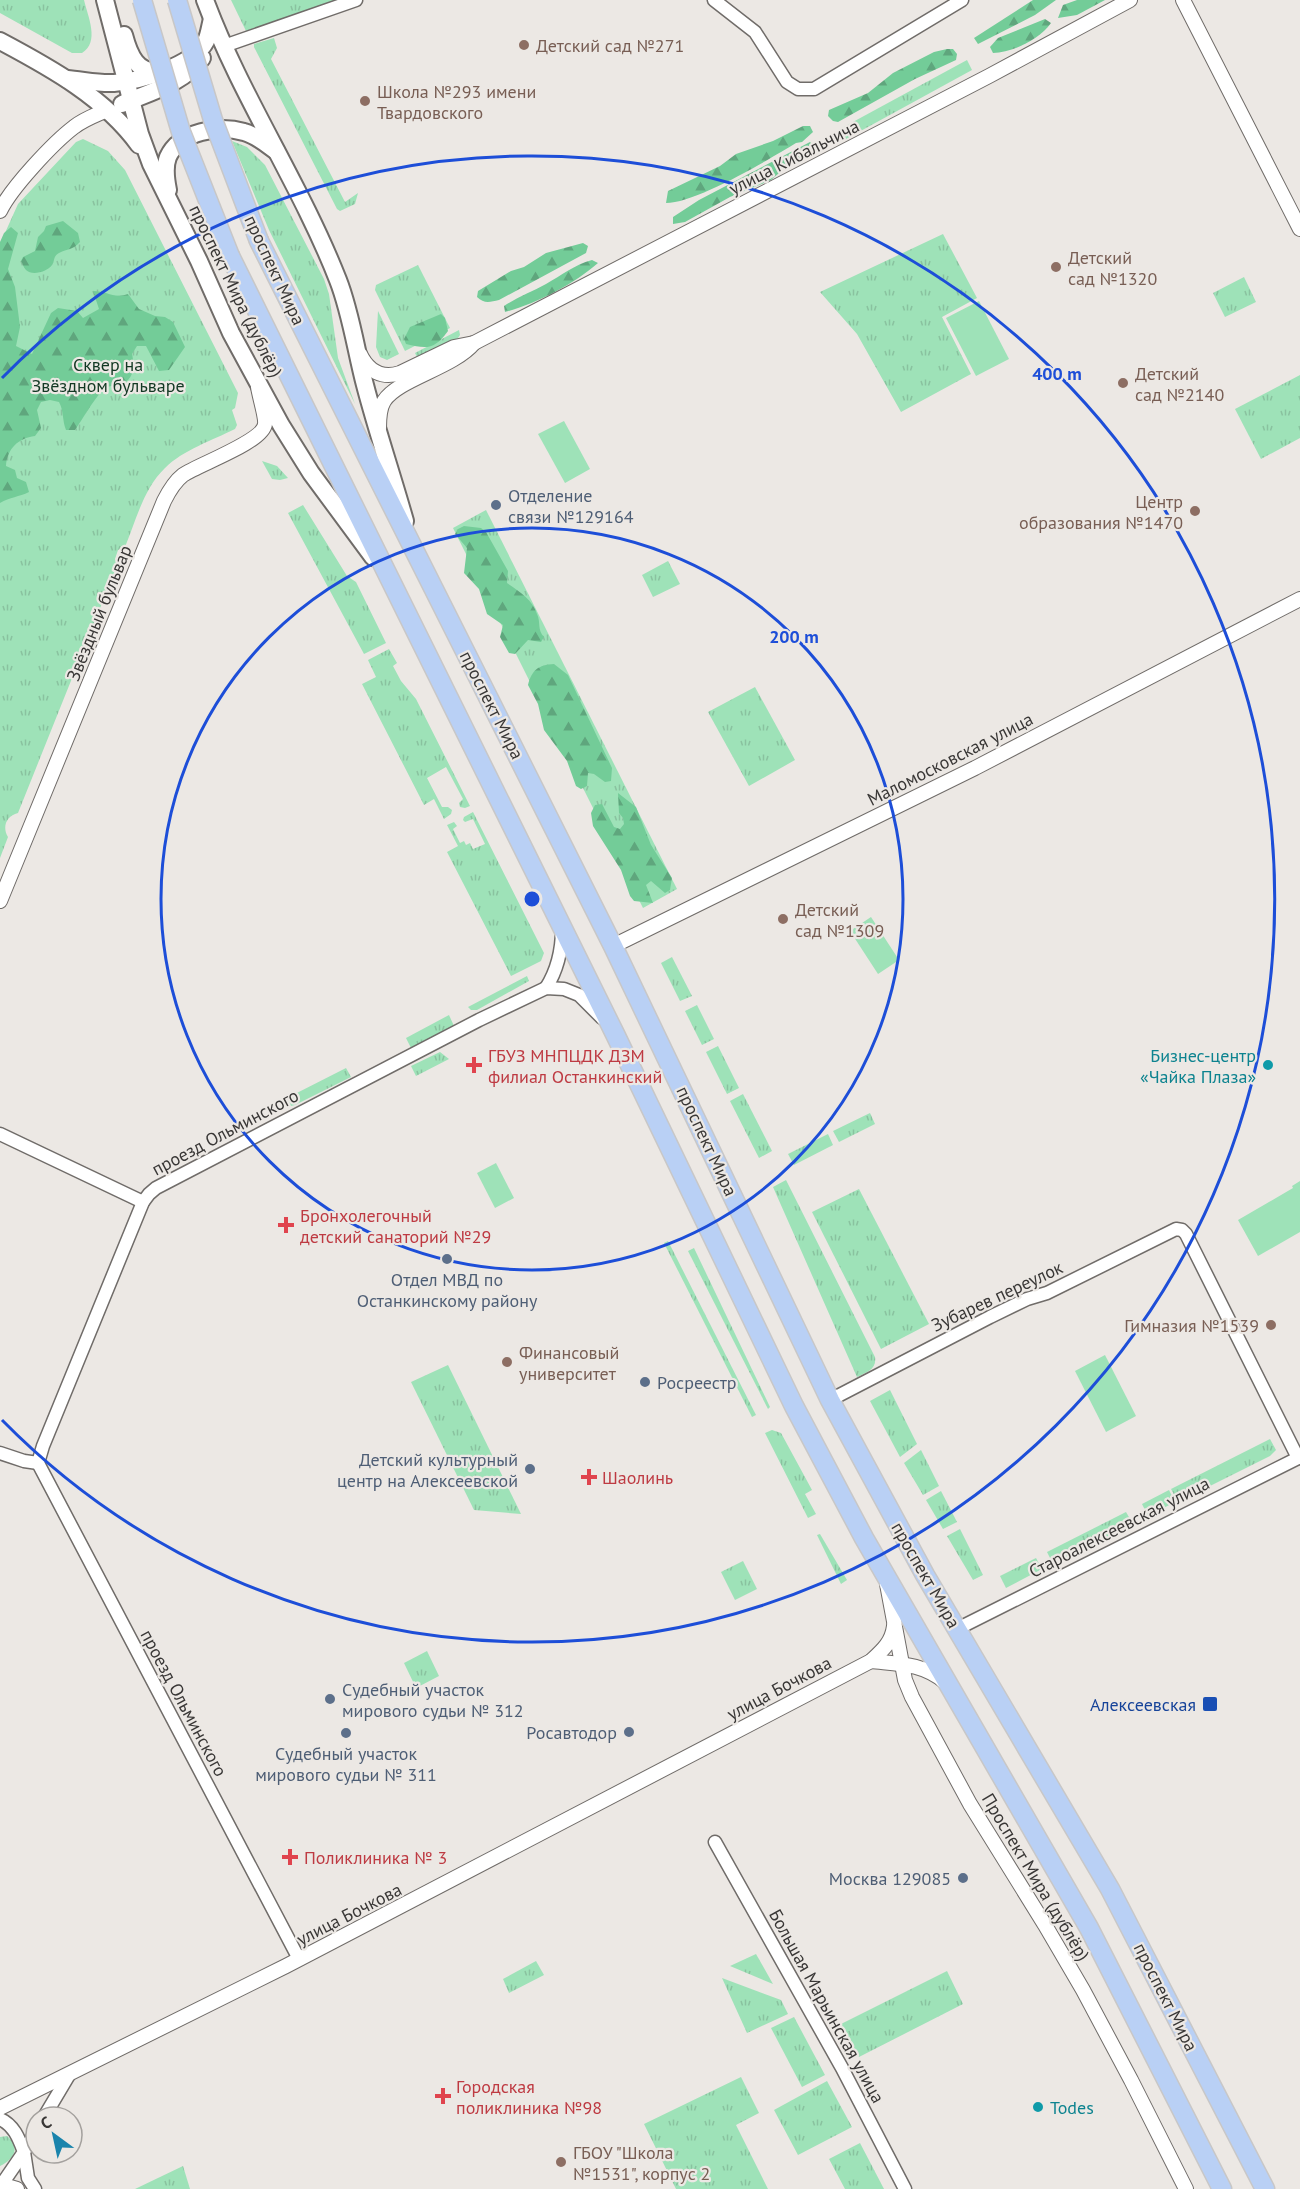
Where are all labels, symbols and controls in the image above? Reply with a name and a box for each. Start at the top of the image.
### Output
place label: Детский сад №271 [536,34,684,57]
marker: Детский сад №271 [517,38,531,52]
place label: Школа №293 имени Твардовского [377,80,536,124]
marker: Школа №293 имени Твардовского [358,94,372,108]
street label: улица Кибальчича [725,114,863,200]
street label: проспект Мира (дублёр) [184,201,288,381]
street label: проспект Мира [240,211,310,329]
place label: Детский сад №1320 [1068,246,1157,290]
marker: Детский сад №1320 [1049,260,1063,274]
park label: Сквер на Звёздном бульваре [31,353,185,397]
text: 400 m [1032,362,1082,385]
place label: Детский сад №2140 [1135,362,1224,406]
marker: Детский сад №2140 [1116,376,1130,390]
place label: Отделение связи №129164 [508,484,634,528]
place label: Центр образования №1470 [1019,490,1183,534]
marker: Отделение связи №129164 [489,498,503,512]
marker: Центр образования №1470 [1188,504,1202,518]
street label: Звёздный бульвар [61,542,137,684]
text: 200 m [769,625,819,648]
street label: проспект Мира [455,647,529,763]
street label: Маломосковская улица [863,707,1037,811]
centre of rings [522,889,542,909]
place label: Детский сад №1309 [795,898,884,942]
marker: Детский сад №1309 [776,912,790,926]
place label: ГБУЗ МНПЦДК ДЗМ филиал Останкинский [488,1044,662,1088]
place label: Бизнес-центр «Чайка Плаза» [1140,1044,1256,1088]
marker: ГБУЗ МНПЦДК ДЗМ филиал Останкинский [465,1056,483,1074]
marker: Бизнес-центр «Чайка Плаза» [1261,1058,1275,1072]
street label: проспект Мира [672,1082,742,1200]
street label: проезд Ольминского [148,1084,302,1180]
place label: Бронхолегочный детский санаторий №29 [300,1204,491,1248]
marker: Бронхолегочный детский санаторий №29 [277,1216,295,1234]
marker: Отдел МВД по Останкинскому району [440,1252,454,1266]
street label: Зубарев переулок [928,1255,1067,1336]
place label: Отдел МВД по Останкинскому району [357,1268,538,1312]
place label: Гимназия №1539 [1124,1314,1259,1337]
marker: Гимназия №1539 [1264,1318,1278,1332]
place label: Финансовый университет [519,1341,619,1385]
marker: Финансовый университет [500,1355,514,1369]
place label: Росреестр [657,1371,737,1394]
marker: Росреестр [638,1375,652,1389]
place label: Детский культурный центр на Алексеевской [337,1448,518,1492]
marker: Детский культурный центр на Алексеевской [523,1462,537,1476]
place label: Шаолинь [602,1466,673,1489]
marker: Шаолинь [580,1468,598,1486]
street label: Староалексеевская улица [1025,1471,1213,1583]
street label: проспект Мира [886,1518,966,1632]
street label: проезд Ольминского [136,1626,232,1780]
street label: улица Бочкова [723,1651,835,1725]
place label: Судебный участок мирового судьи № 312 [342,1678,524,1722]
marker: Судебный участок мирового судьи № 312 [323,1692,337,1706]
place label: Алексеевская [1090,1693,1196,1716]
marker: Алексеевская [1201,1695,1219,1713]
place label: Росавтодор [526,1721,617,1744]
marker: Росавтодор [622,1725,636,1739]
marker: Судебный участок мирового судьи № 311 [339,1726,353,1740]
place label: Судебный участок мирового судьи № 311 [255,1742,437,1786]
street label: Проспект Мира (дублёр) [977,1789,1095,1965]
place label: Поликлиника № 3 [304,1846,447,1869]
marker: Поликлиника № 3 [281,1848,299,1866]
place label: Москва 129085 [829,1867,951,1890]
marker: Москва 129085 [956,1871,970,1885]
street label: улица Бочкова [293,1878,405,1950]
street label: Большая Марьинская улица [764,1905,890,2107]
street label: проспект Мира [1129,1939,1203,2055]
place label: Городская поликлиника №98 [456,2075,602,2119]
marker: Городская поликлиника №98 [434,2087,452,2105]
place label: Todes [1050,2096,1094,2119]
marker: Todes [1031,2100,1045,2114]
north arrow [24,2105,84,2165]
text: С [37,2112,55,2133]
place label: ГБОУ "Школа №1531", корпус 2 [573,2141,710,2185]
marker: ГБОУ "Школа №1531", корпус 2 [554,2155,568,2169]

